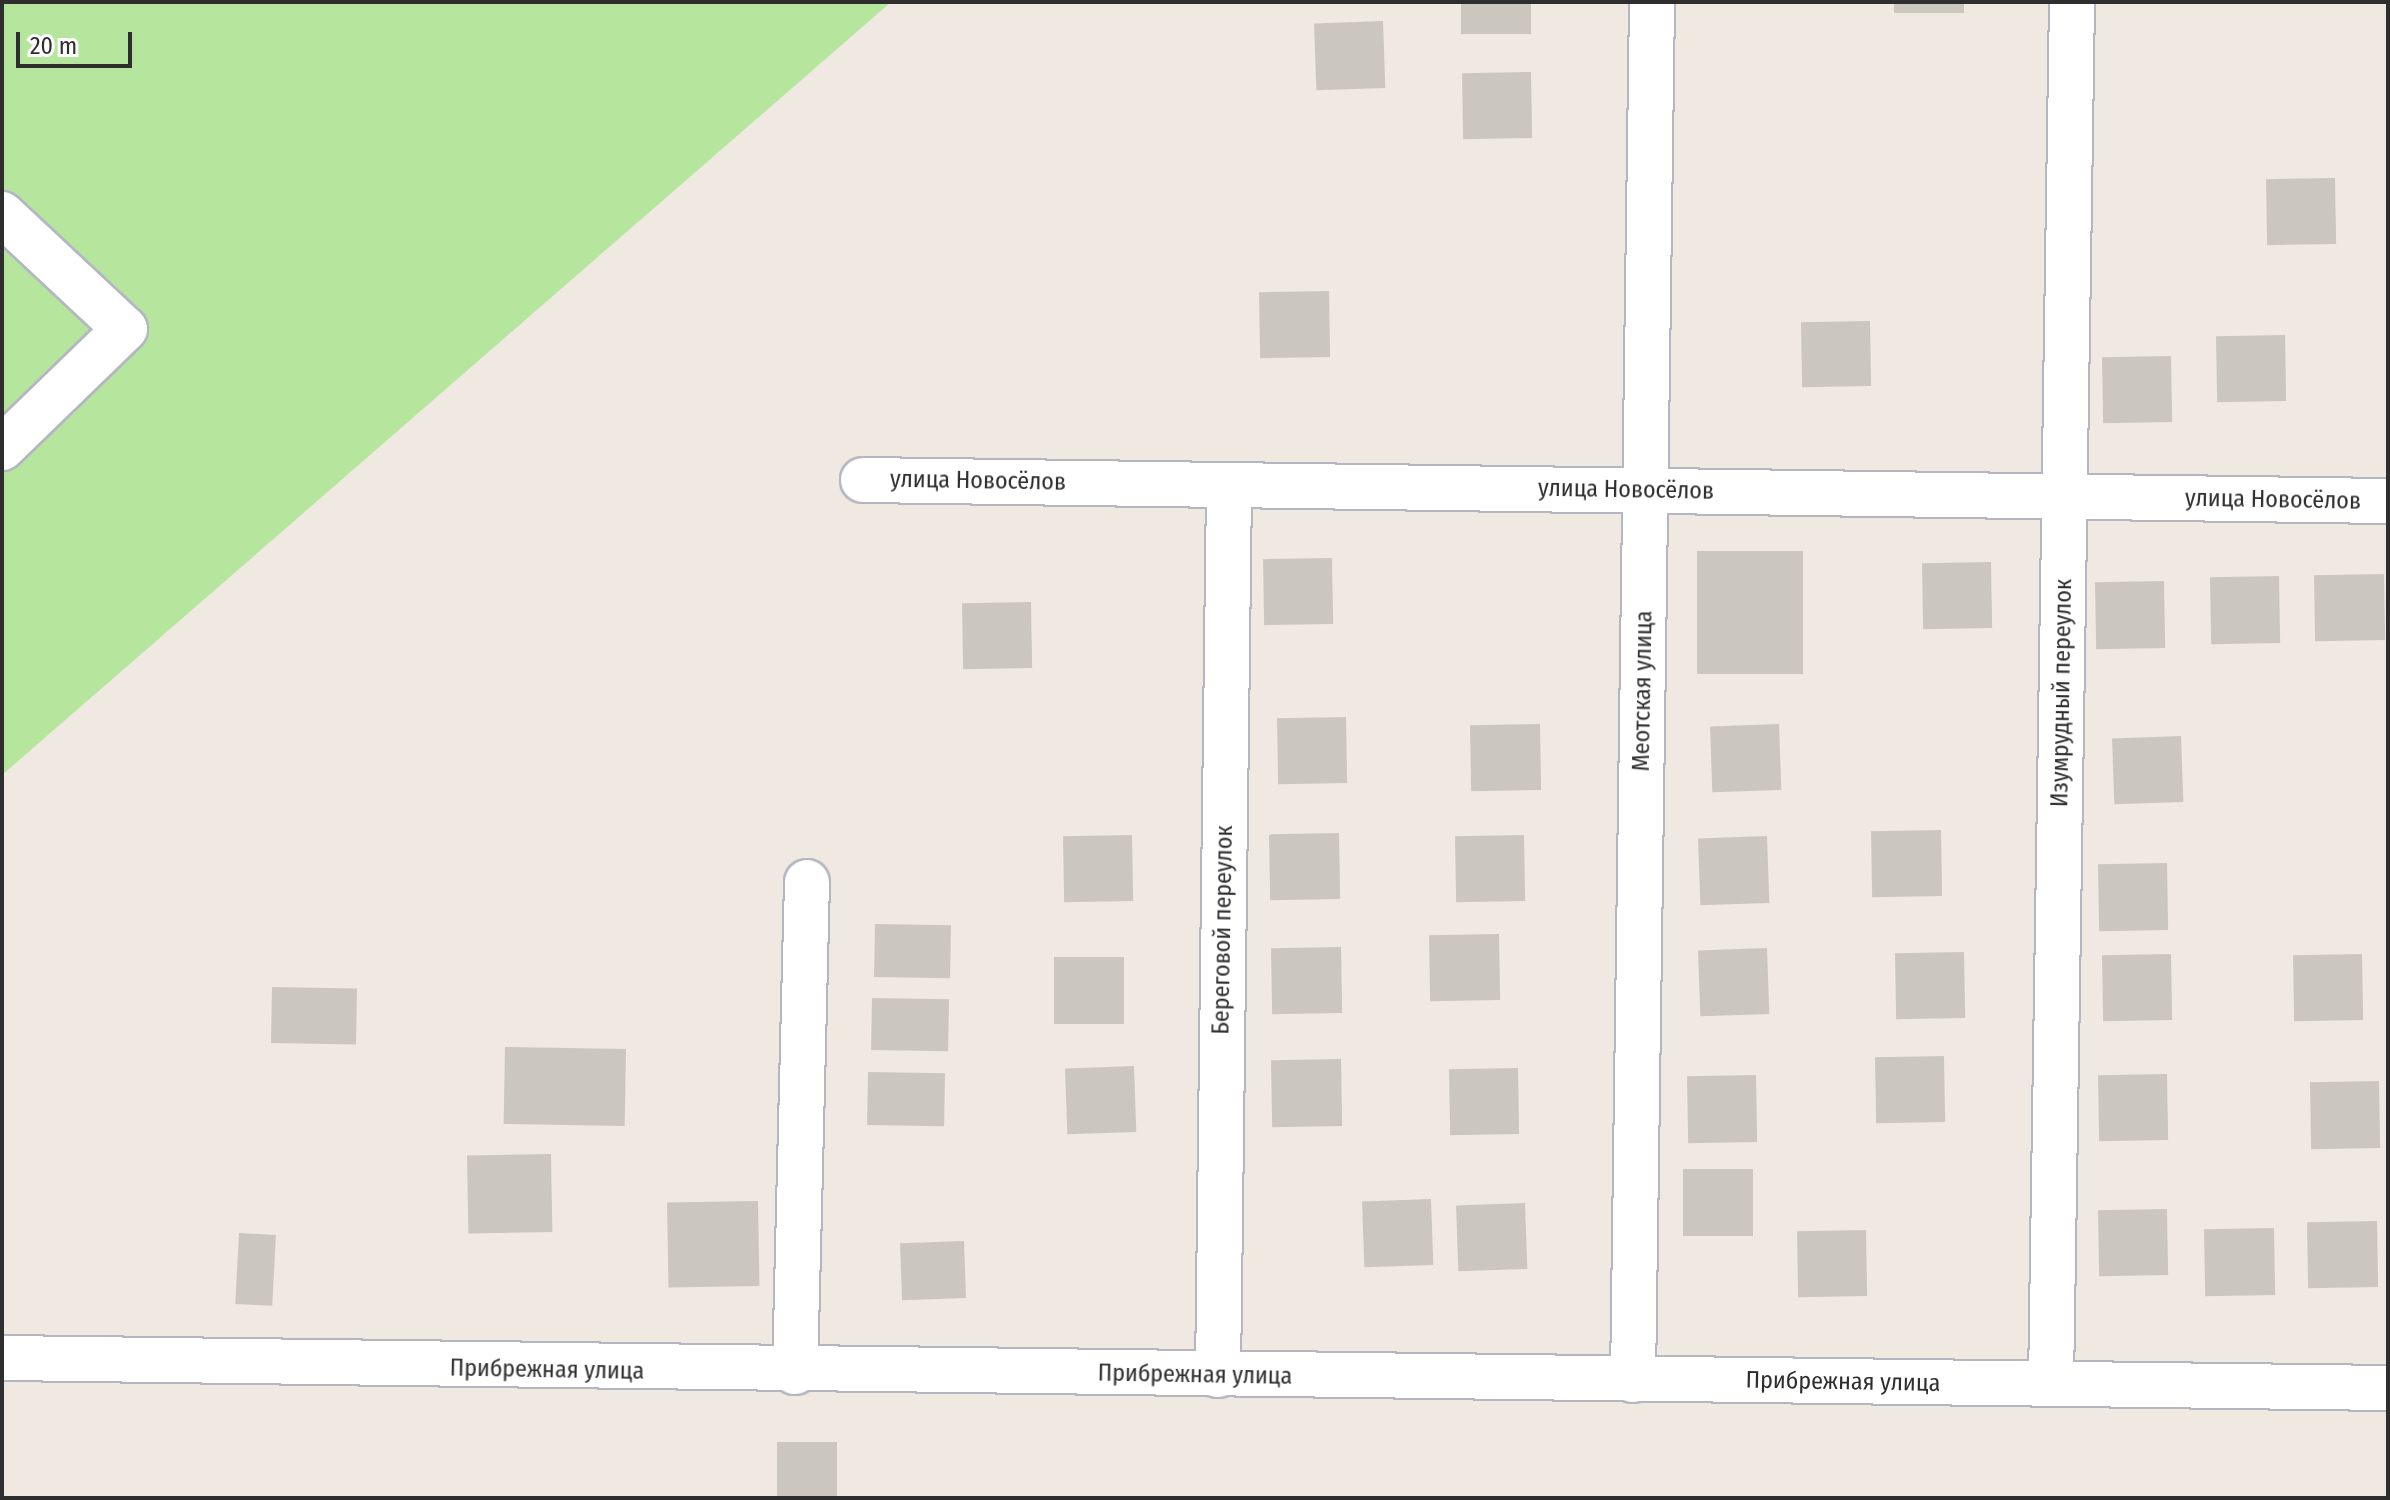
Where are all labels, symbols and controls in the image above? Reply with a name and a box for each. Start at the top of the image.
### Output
scale bar [20,16,136,66]
text: 20 m [30,32,77,60]
street label: улица Новосёлов [890,465,1066,497]
street label: улица Новосёлов [1538,474,1714,506]
street label: улица Новосёлов [2185,484,2361,516]
street label: Изумрудный переулок [2046,579,2078,807]
street label: Меотская улица [1627,610,1659,772]
street label: Береговой переулок [1207,825,1239,1035]
street label: Прибрежная улица [449,1354,645,1386]
street label: Прибрежная улица [1097,1359,1293,1391]
street label: Прибрежная улица [1745,1366,1941,1398]

